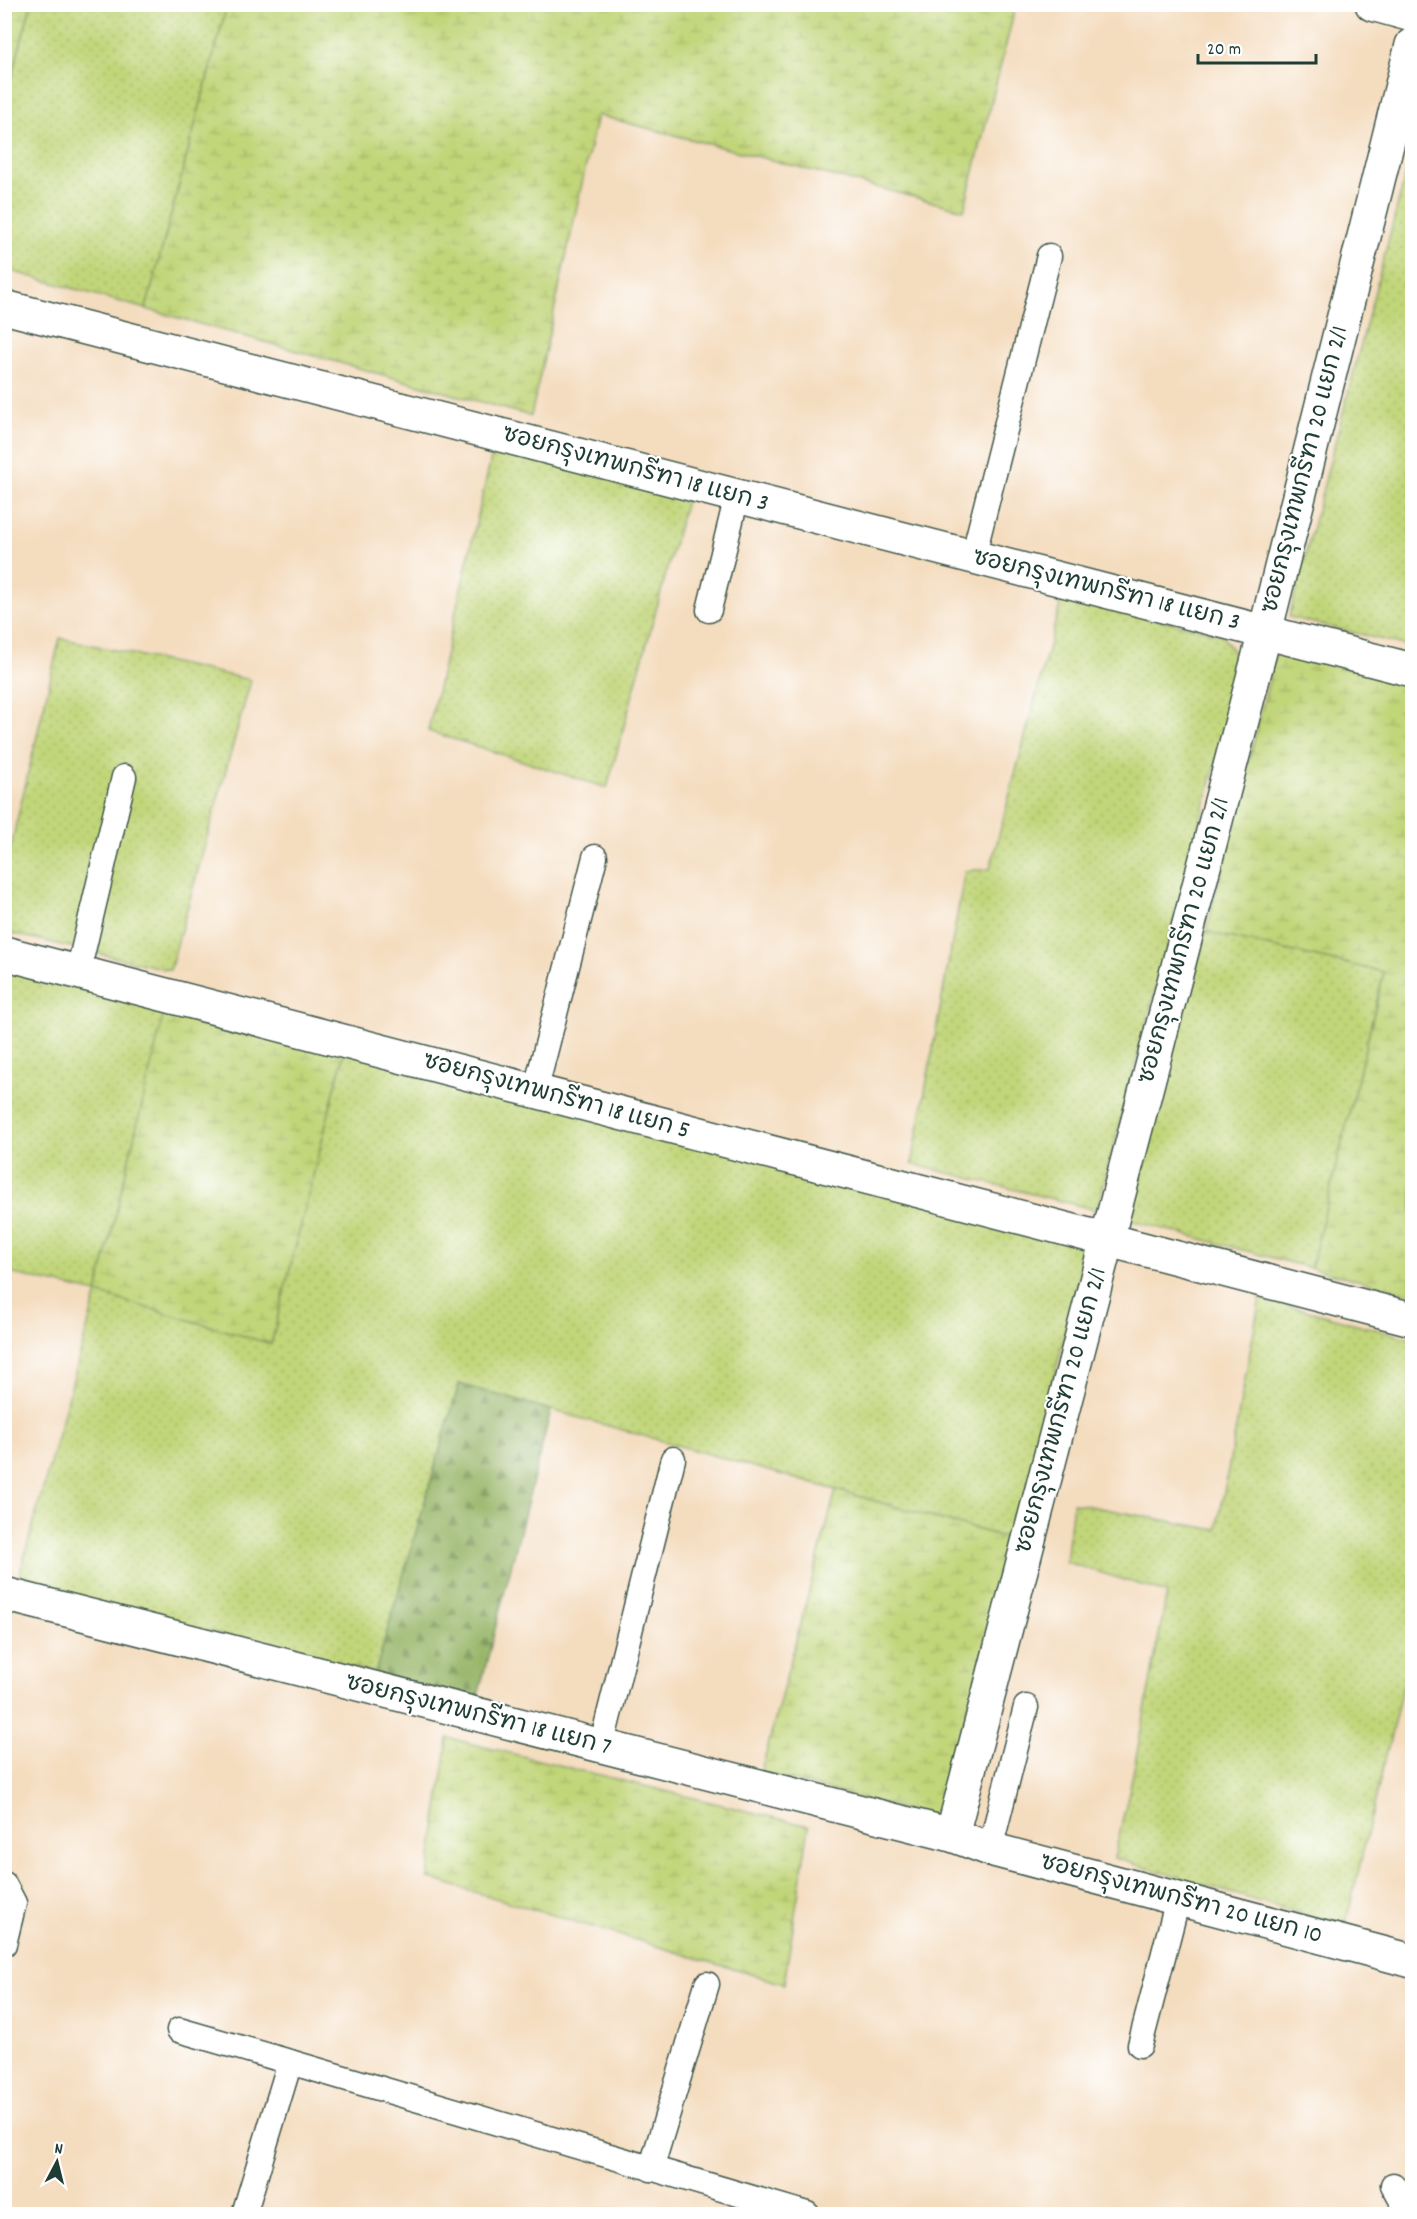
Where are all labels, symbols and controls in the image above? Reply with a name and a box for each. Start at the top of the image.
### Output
scale bar [1198,27,1316,65]
text: 20 m [1207,38,1241,63]
street label: ซอยกรุงเทพกรีฑา 20 แยก 2/1 [1253,323,1358,617]
street label: ซอยกรุงเทพกรีฑา 18 แยก 3 [498,417,772,522]
street label: ซอยกรุงเทพกรีฑา 18 แยก 3 [969,540,1243,641]
street label: ซอยกรุงเทพกรีฑา 20 แยก 2/1 [1129,794,1240,1088]
street label: ซอยกรุงเทพกรีฑา 18 แยก 5 [419,1044,693,1149]
street label: ซอยกรุงเทพกรีฑา 20 แยก 2/1 [1006,1264,1117,1558]
street label: ซอยกรุงเทพกรีฑา 18 แยก 7 [341,1666,615,1766]
street label: ซอยกรุงเทพกรีฑา 20 แยก 10 [1036,1845,1326,1954]
north arrow [27,2132,87,2192]
text: N [53,2138,64,2162]

